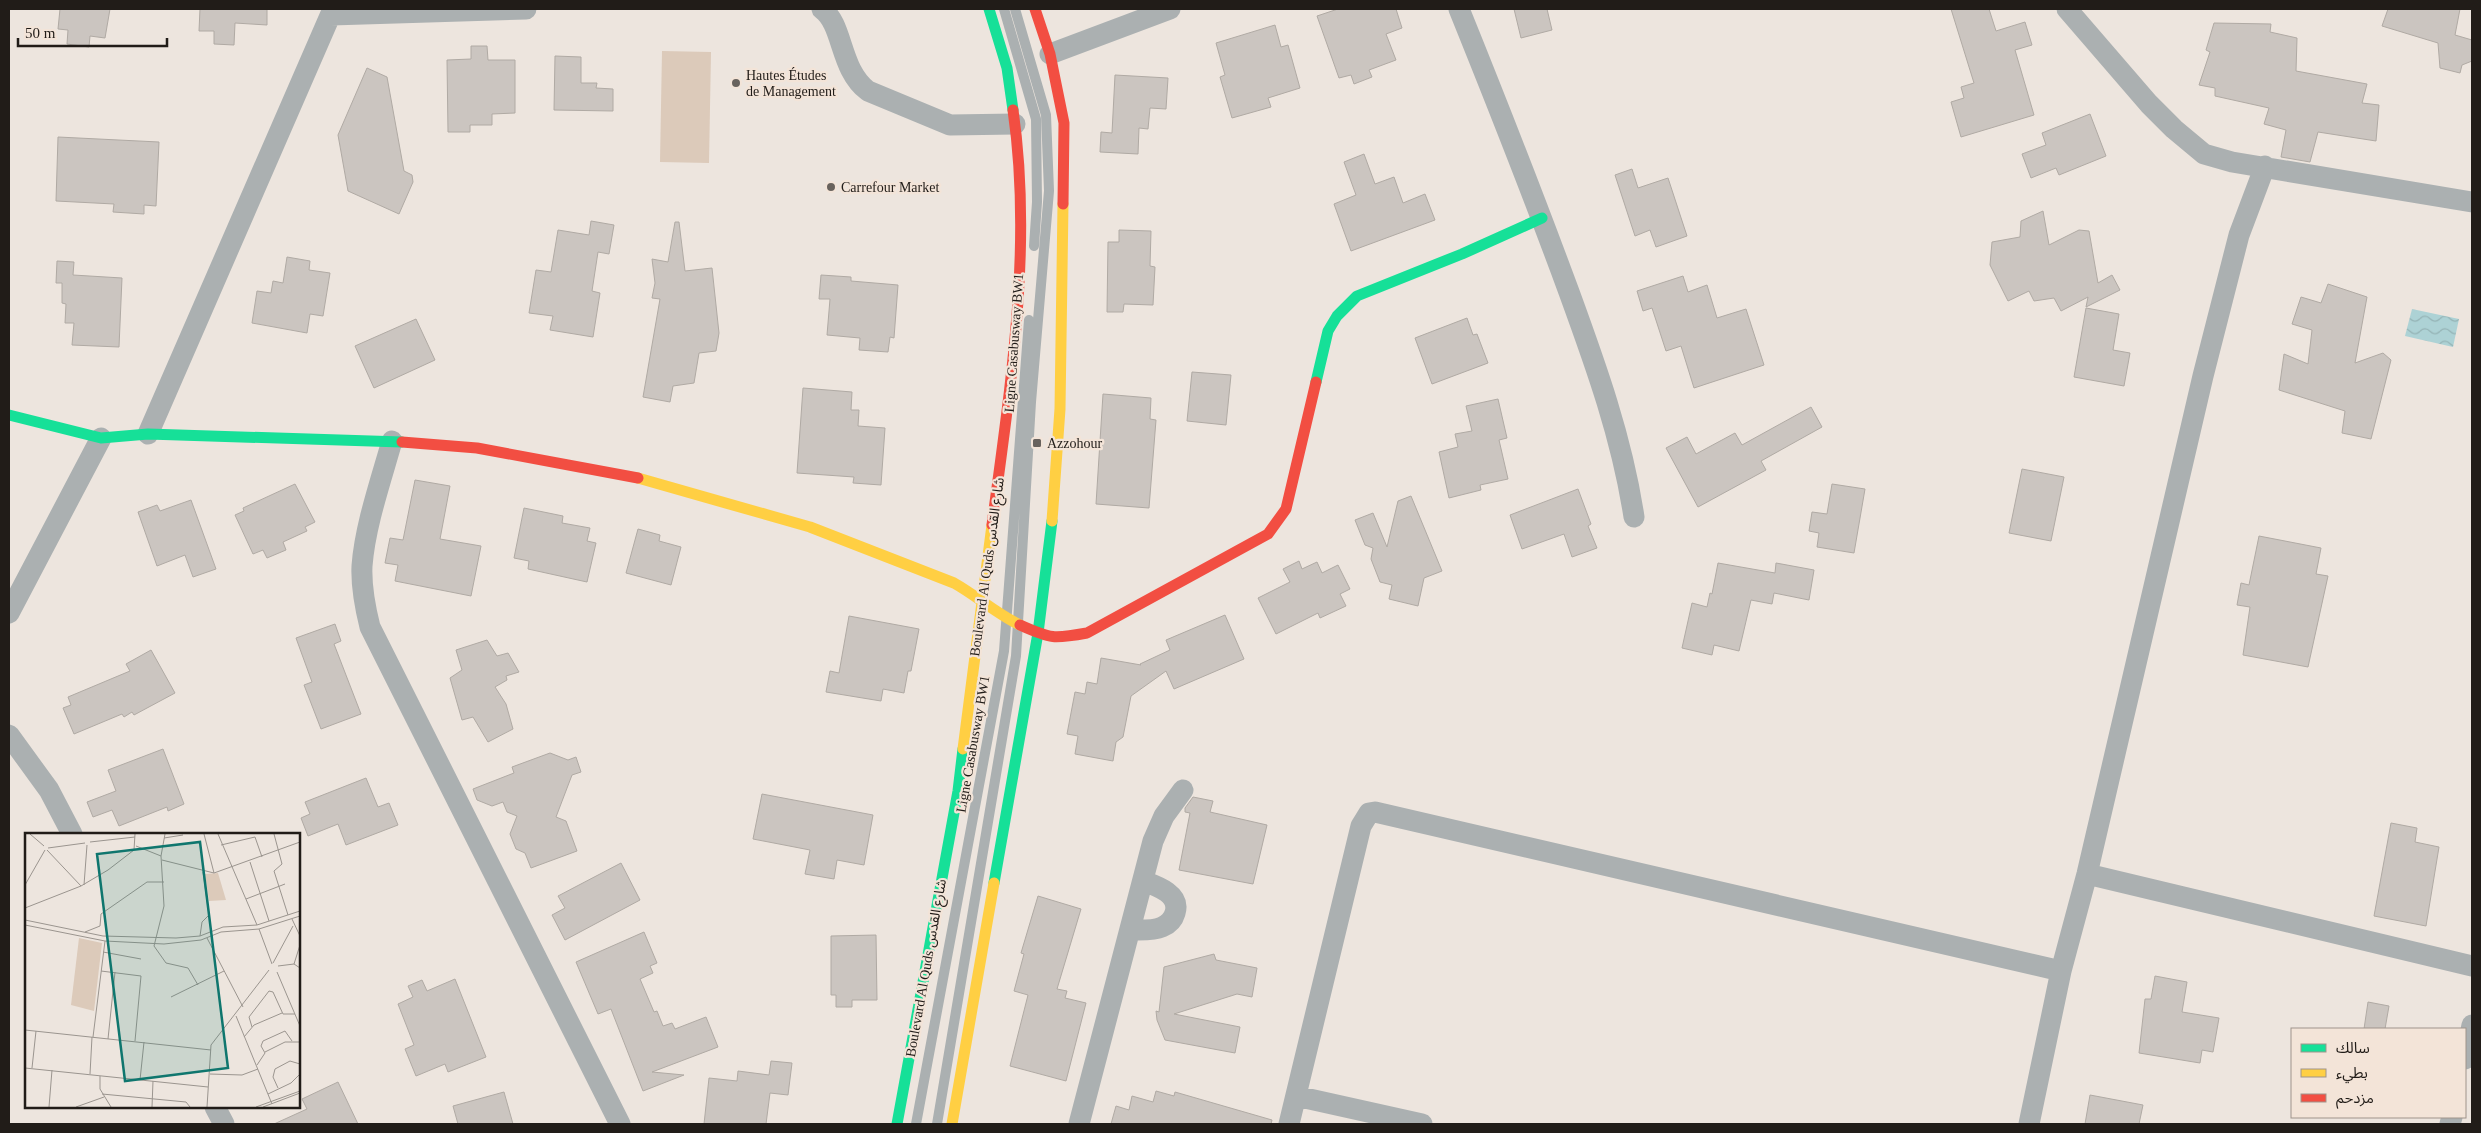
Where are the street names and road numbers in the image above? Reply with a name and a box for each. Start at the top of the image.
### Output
street label: Ligne Casabusway BW1 [1002,273,1026,413]
street label: Boulevard Al Quds شارع القدس [967,476,1010,658]
street label: Ligne Casabusway BW1 [954,674,992,814]
street label: Boulevard Al Quds شارع القدس [903,878,952,1059]

